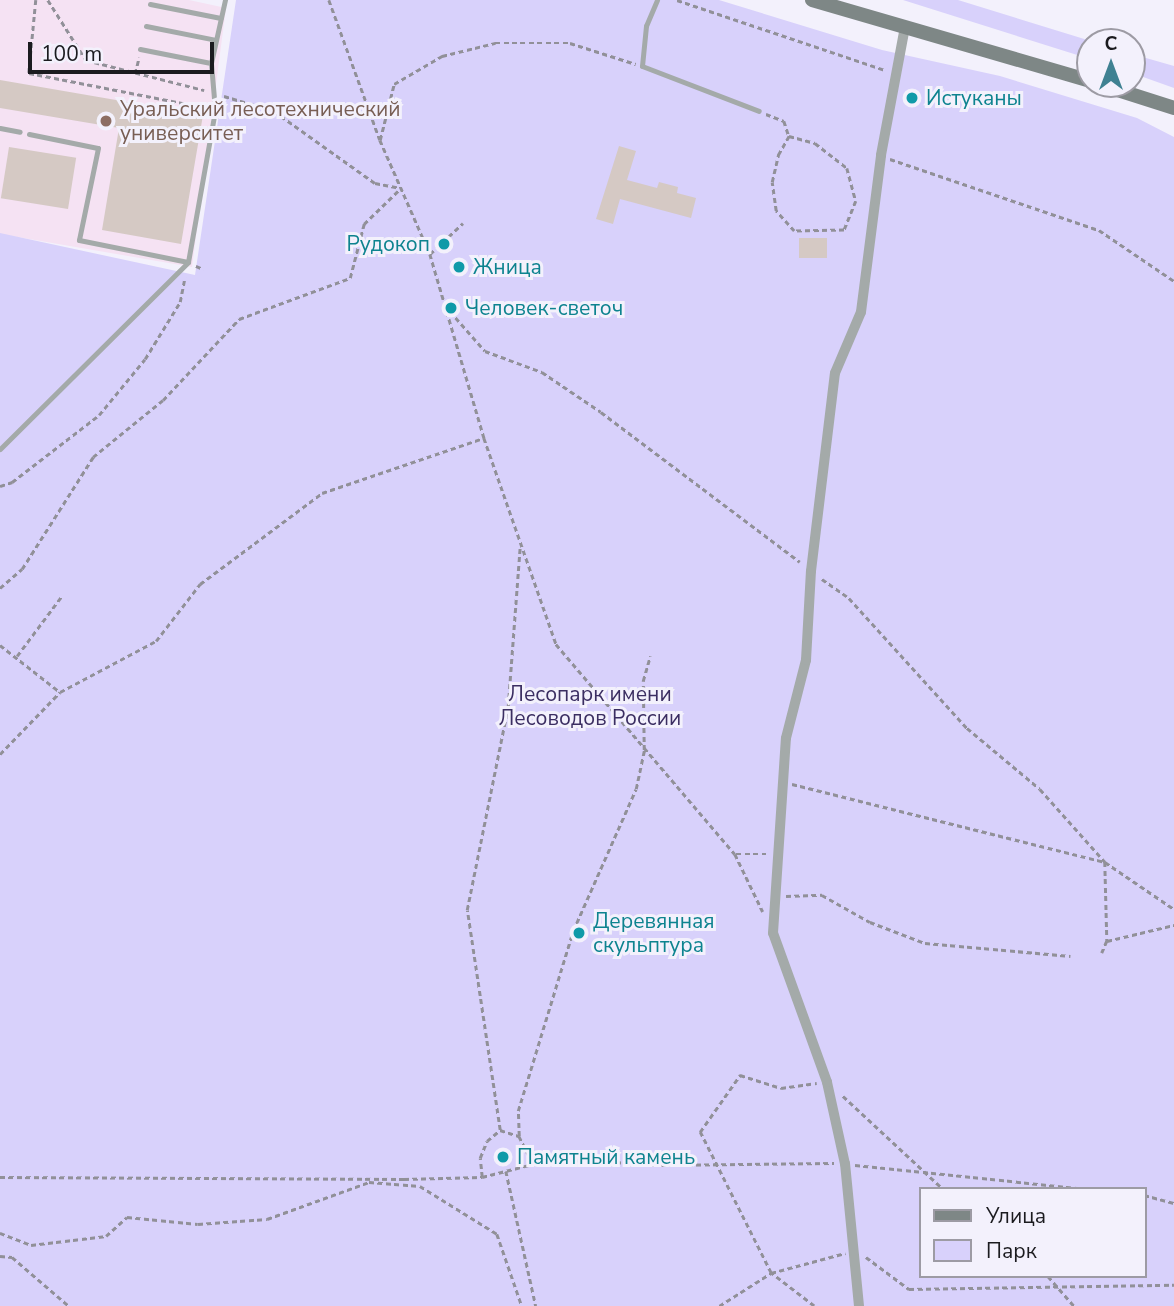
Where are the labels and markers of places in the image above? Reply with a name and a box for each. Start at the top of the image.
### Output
place label: Истуканы [926,85,1022,111]
marker: Истуканы [904,90,920,106]
place label: Уральский лесотехнический университет [120,96,400,146]
marker: Уральский лесотехнический университет [98,113,114,129]
place label: Рудокоп [346,231,430,257]
marker: Рудокоп [436,236,452,252]
place label: Жница [473,254,542,280]
marker: Жница [451,259,467,275]
place label: Человек-светоч [465,295,623,321]
marker: Человек-светоч [443,300,459,316]
place label: Деревянная скульптура [593,908,715,958]
marker: Деревянная скульптура [571,925,587,941]
place label: Памятный камень [517,1144,695,1170]
marker: Памятный камень [495,1149,511,1165]

